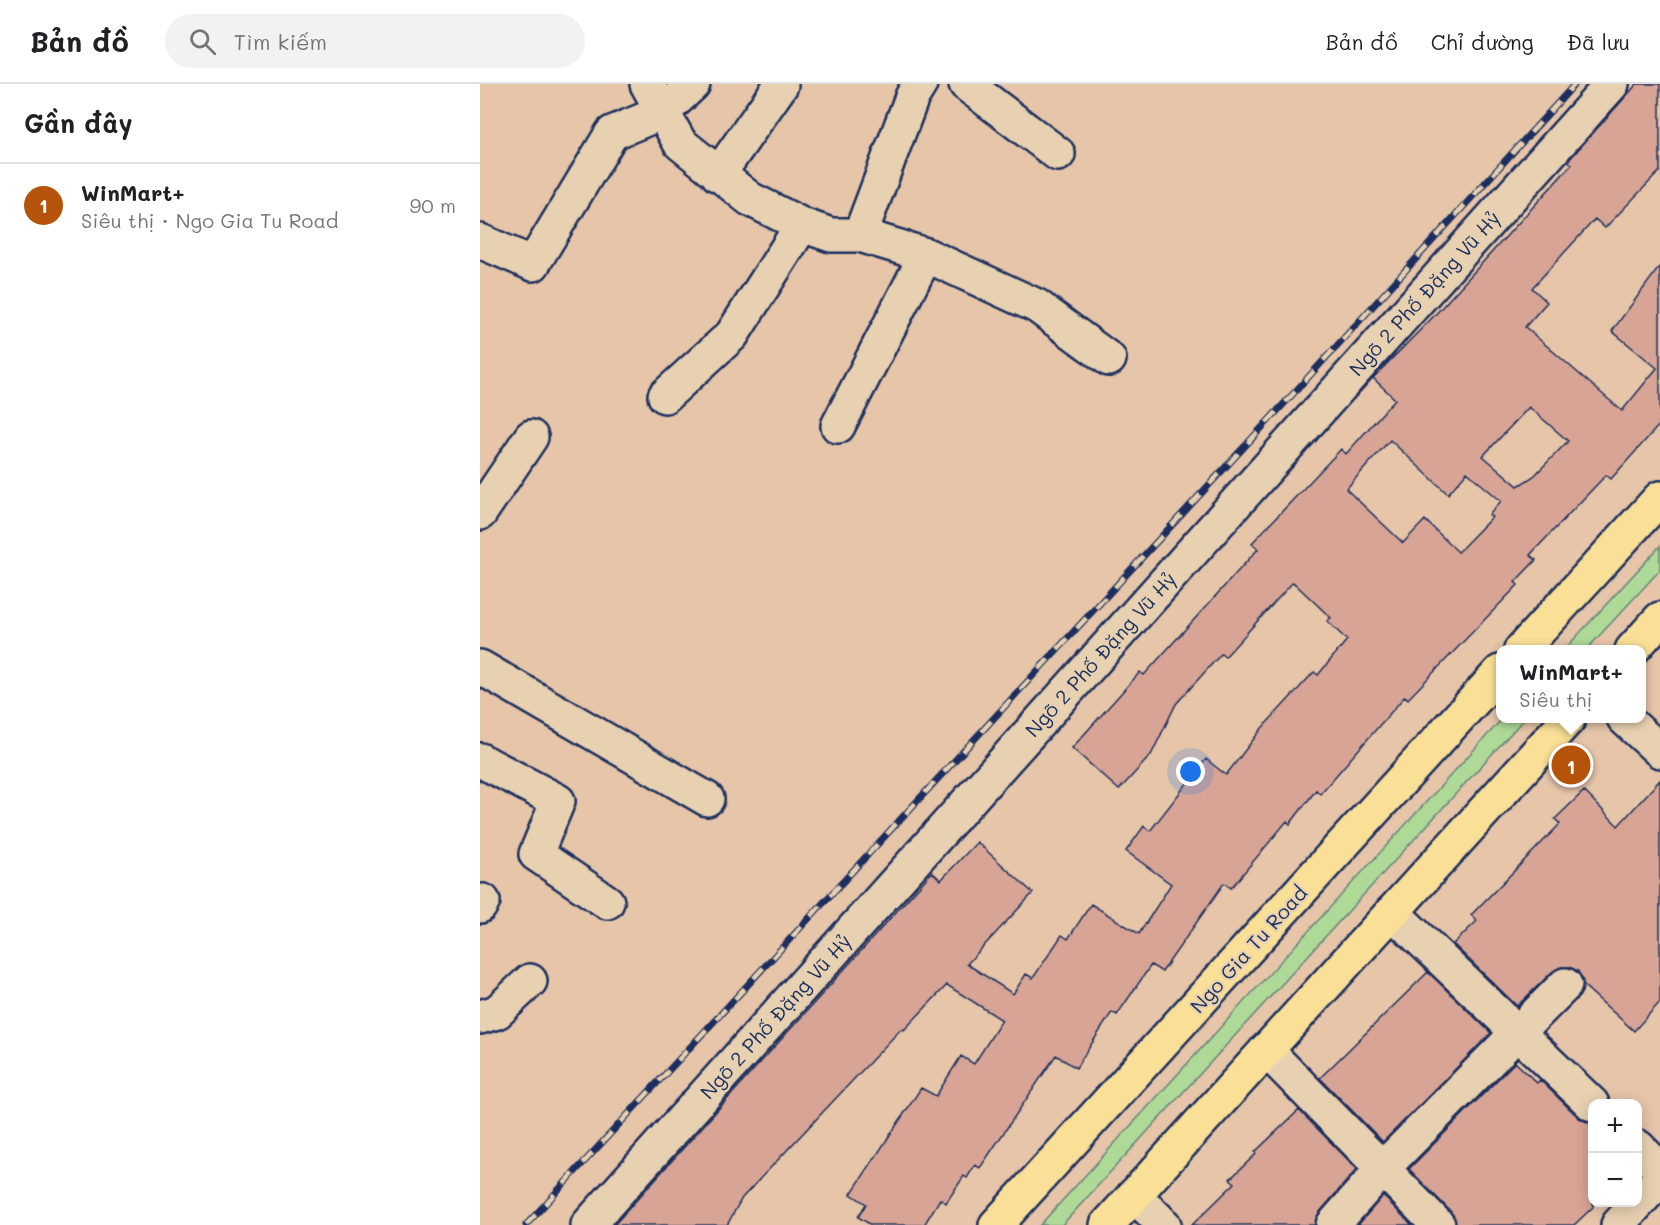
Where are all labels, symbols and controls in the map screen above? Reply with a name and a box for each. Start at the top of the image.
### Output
search box [165,14,585,68]
text: Bản đồ [30,23,129,59]
icon: search [186,25,219,58]
text: Tìm kiếm [234,27,327,56]
text: Bản đồ [1326,28,1398,55]
text: Chỉ đường [1431,28,1534,55]
text: Đã lưu [1567,28,1630,55]
text: Gần đây [24,106,133,140]
text: WinMart+ [81,178,185,207]
text: 1 [39,192,48,218]
text: 90 m [410,192,456,218]
street label: Ngõ 2 Phố Đặng Vũ Hỷ [1343,205,1505,381]
text: Siêu thị · Ngo Gia Tu Road [81,207,339,233]
street label: Ngõ 2 Phố Đặng Vũ Hỷ [1019,566,1181,742]
popup [1496,645,1646,723]
text: WinMart+ [1519,657,1623,686]
text: Siêu thị [1519,686,1592,712]
pin: 1 [1552,742,1590,788]
your location [1176,757,1205,786]
street label: Ngo Gia Tu Road [1184,880,1312,1018]
street label: Ngõ 2 Phố Đặng Vũ Hỷ [694,928,856,1104]
map controls [1588,1099,1642,1207]
button: + [1588,1099,1642,1153]
button: − [1588,1153,1642,1207]

